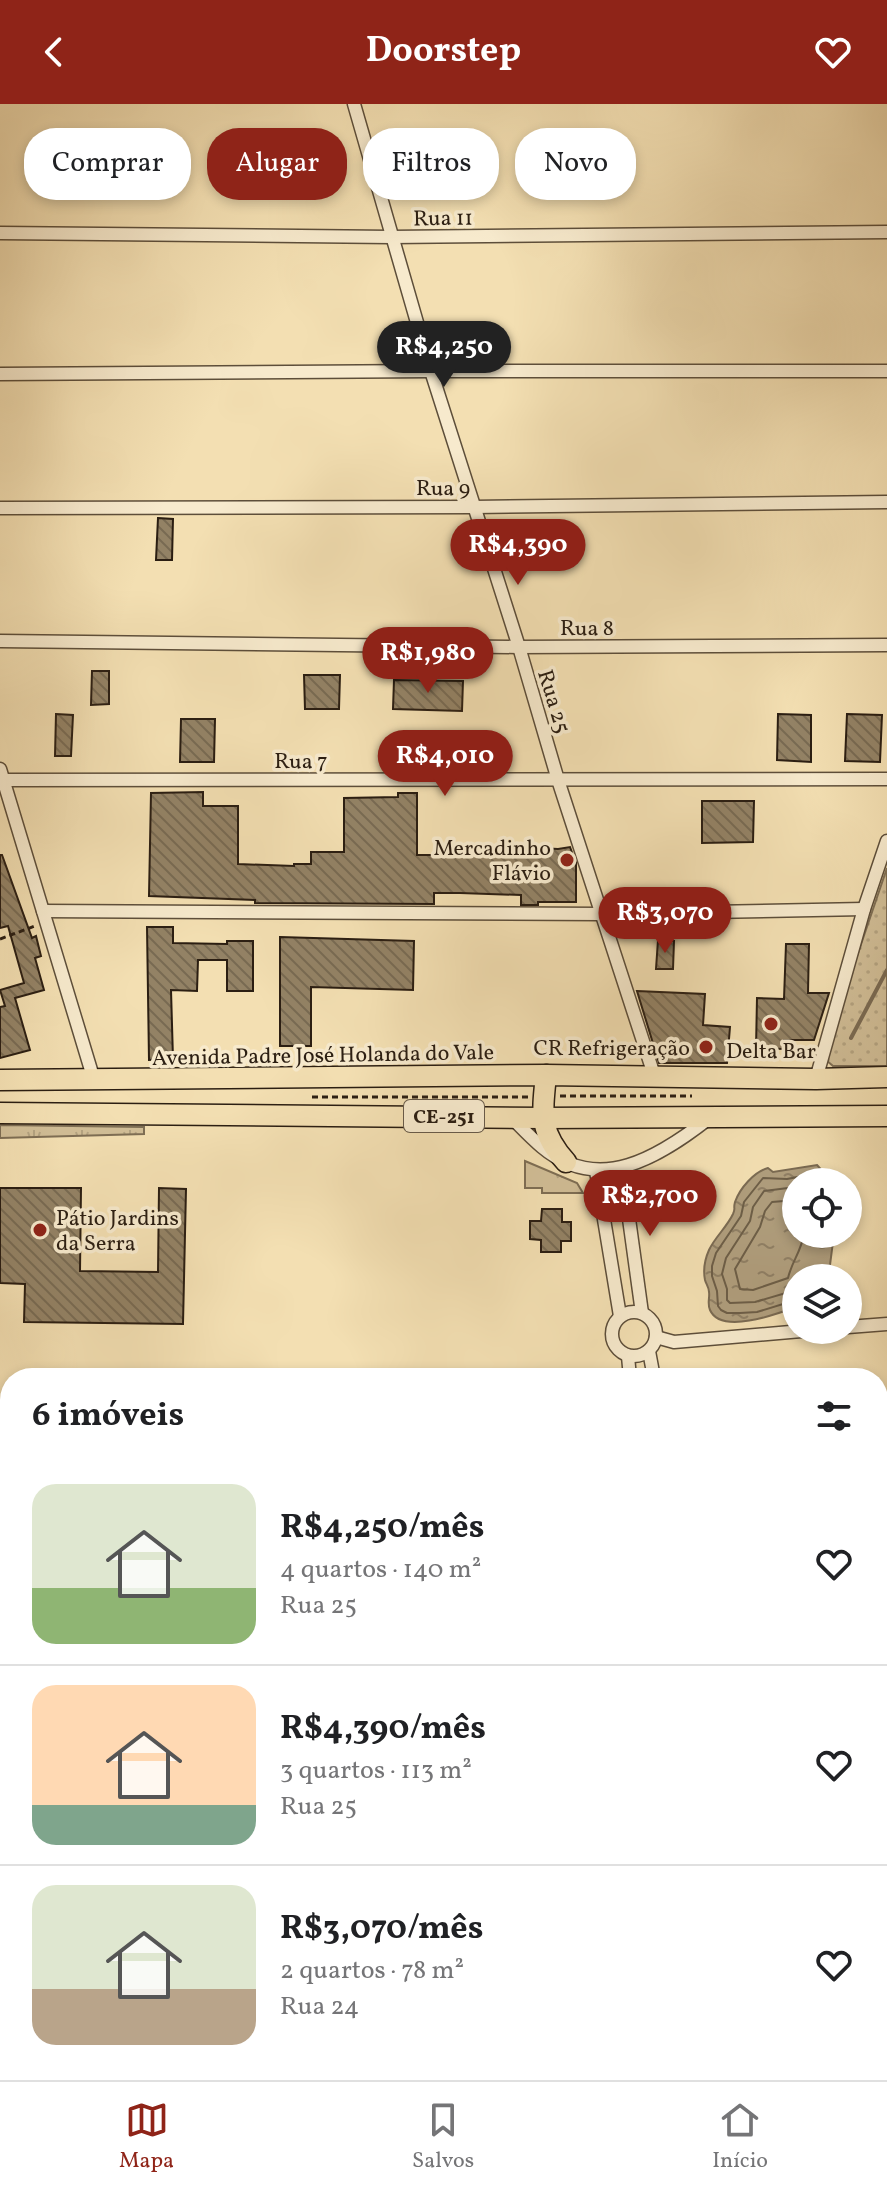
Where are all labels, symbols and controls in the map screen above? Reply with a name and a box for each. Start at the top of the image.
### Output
text: Doorstep [366,27,521,77]
icon: back [32,30,76,74]
icon: heart [811,30,855,74]
chip: Comprar [24,128,191,200]
chip: Alugar [207,128,347,200]
chip: Filtros [363,128,499,200]
chip: Novo [515,128,636,200]
street label: Rua 11 [413,203,473,236]
pin: R$4,250 [370,321,518,389]
text: R$4,250 [395,329,493,365]
street label: Rua 9 [416,474,470,505]
pin: R$4,390 [444,519,592,587]
text: R$4,390 [468,527,568,563]
street label: Rua 8 [560,614,614,645]
pin: R$1,980 [354,627,502,695]
text: R$1,980 [380,635,476,671]
street label: Rua 25 [528,666,577,737]
pin: R$4,010 [371,730,519,798]
text: R$4,010 [396,738,494,774]
street label: Rua 7 [274,747,328,778]
place label: Mercadinho Flávio [434,834,551,890]
marker: Mercadinho Flávio [558,851,576,869]
pin: R$3,070 [591,887,739,955]
text: R$3,070 [616,895,714,931]
marker: Delta Bar [762,1015,780,1033]
place label: CR Refrigeração [533,1034,690,1065]
place label: Delta Bar [726,1037,816,1068]
street label: Avenida Padre José Holanda do Vale [152,1038,494,1075]
marker: CR Refrigeração [697,1038,715,1056]
road number: CE-251 [404,1100,484,1132]
map controls [782,1168,862,1344]
button: locate [782,1168,862,1248]
pin: R$2,700 [576,1170,724,1238]
text: R$2,700 [602,1178,698,1214]
place label: Pátio Jardins da Serra [56,1204,179,1260]
marker: Pátio Jardins da Serra [31,1221,49,1239]
button: layers [782,1264,862,1344]
text: 6 imóveis [32,1393,184,1440]
icon: filters [812,1394,856,1438]
text: R$4,250/mês [280,1505,484,1552]
icon: home [96,1516,192,1612]
icon: heart [812,1542,856,1586]
text: 4 quartos · 140 m² [280,1552,481,1588]
text: Rua 25 [280,1588,357,1624]
text: R$4,390/mês [280,1706,486,1753]
icon: home [96,1717,192,1813]
icon: heart [812,1743,856,1787]
text: 3 quartos · 113 m² [280,1753,472,1789]
text: Rua 25 [280,1789,357,1825]
text: R$3,070/mês [280,1906,483,1953]
icon: home [96,1917,192,2013]
icon: heart [812,1943,856,1987]
text: 2 quartos · 78 m² [280,1953,464,1989]
text: Rua 24 [280,1989,359,2025]
tab: Mapa [119,2098,174,2177]
tab: Salvos [412,2098,474,2177]
tab: Início [712,2098,768,2177]

